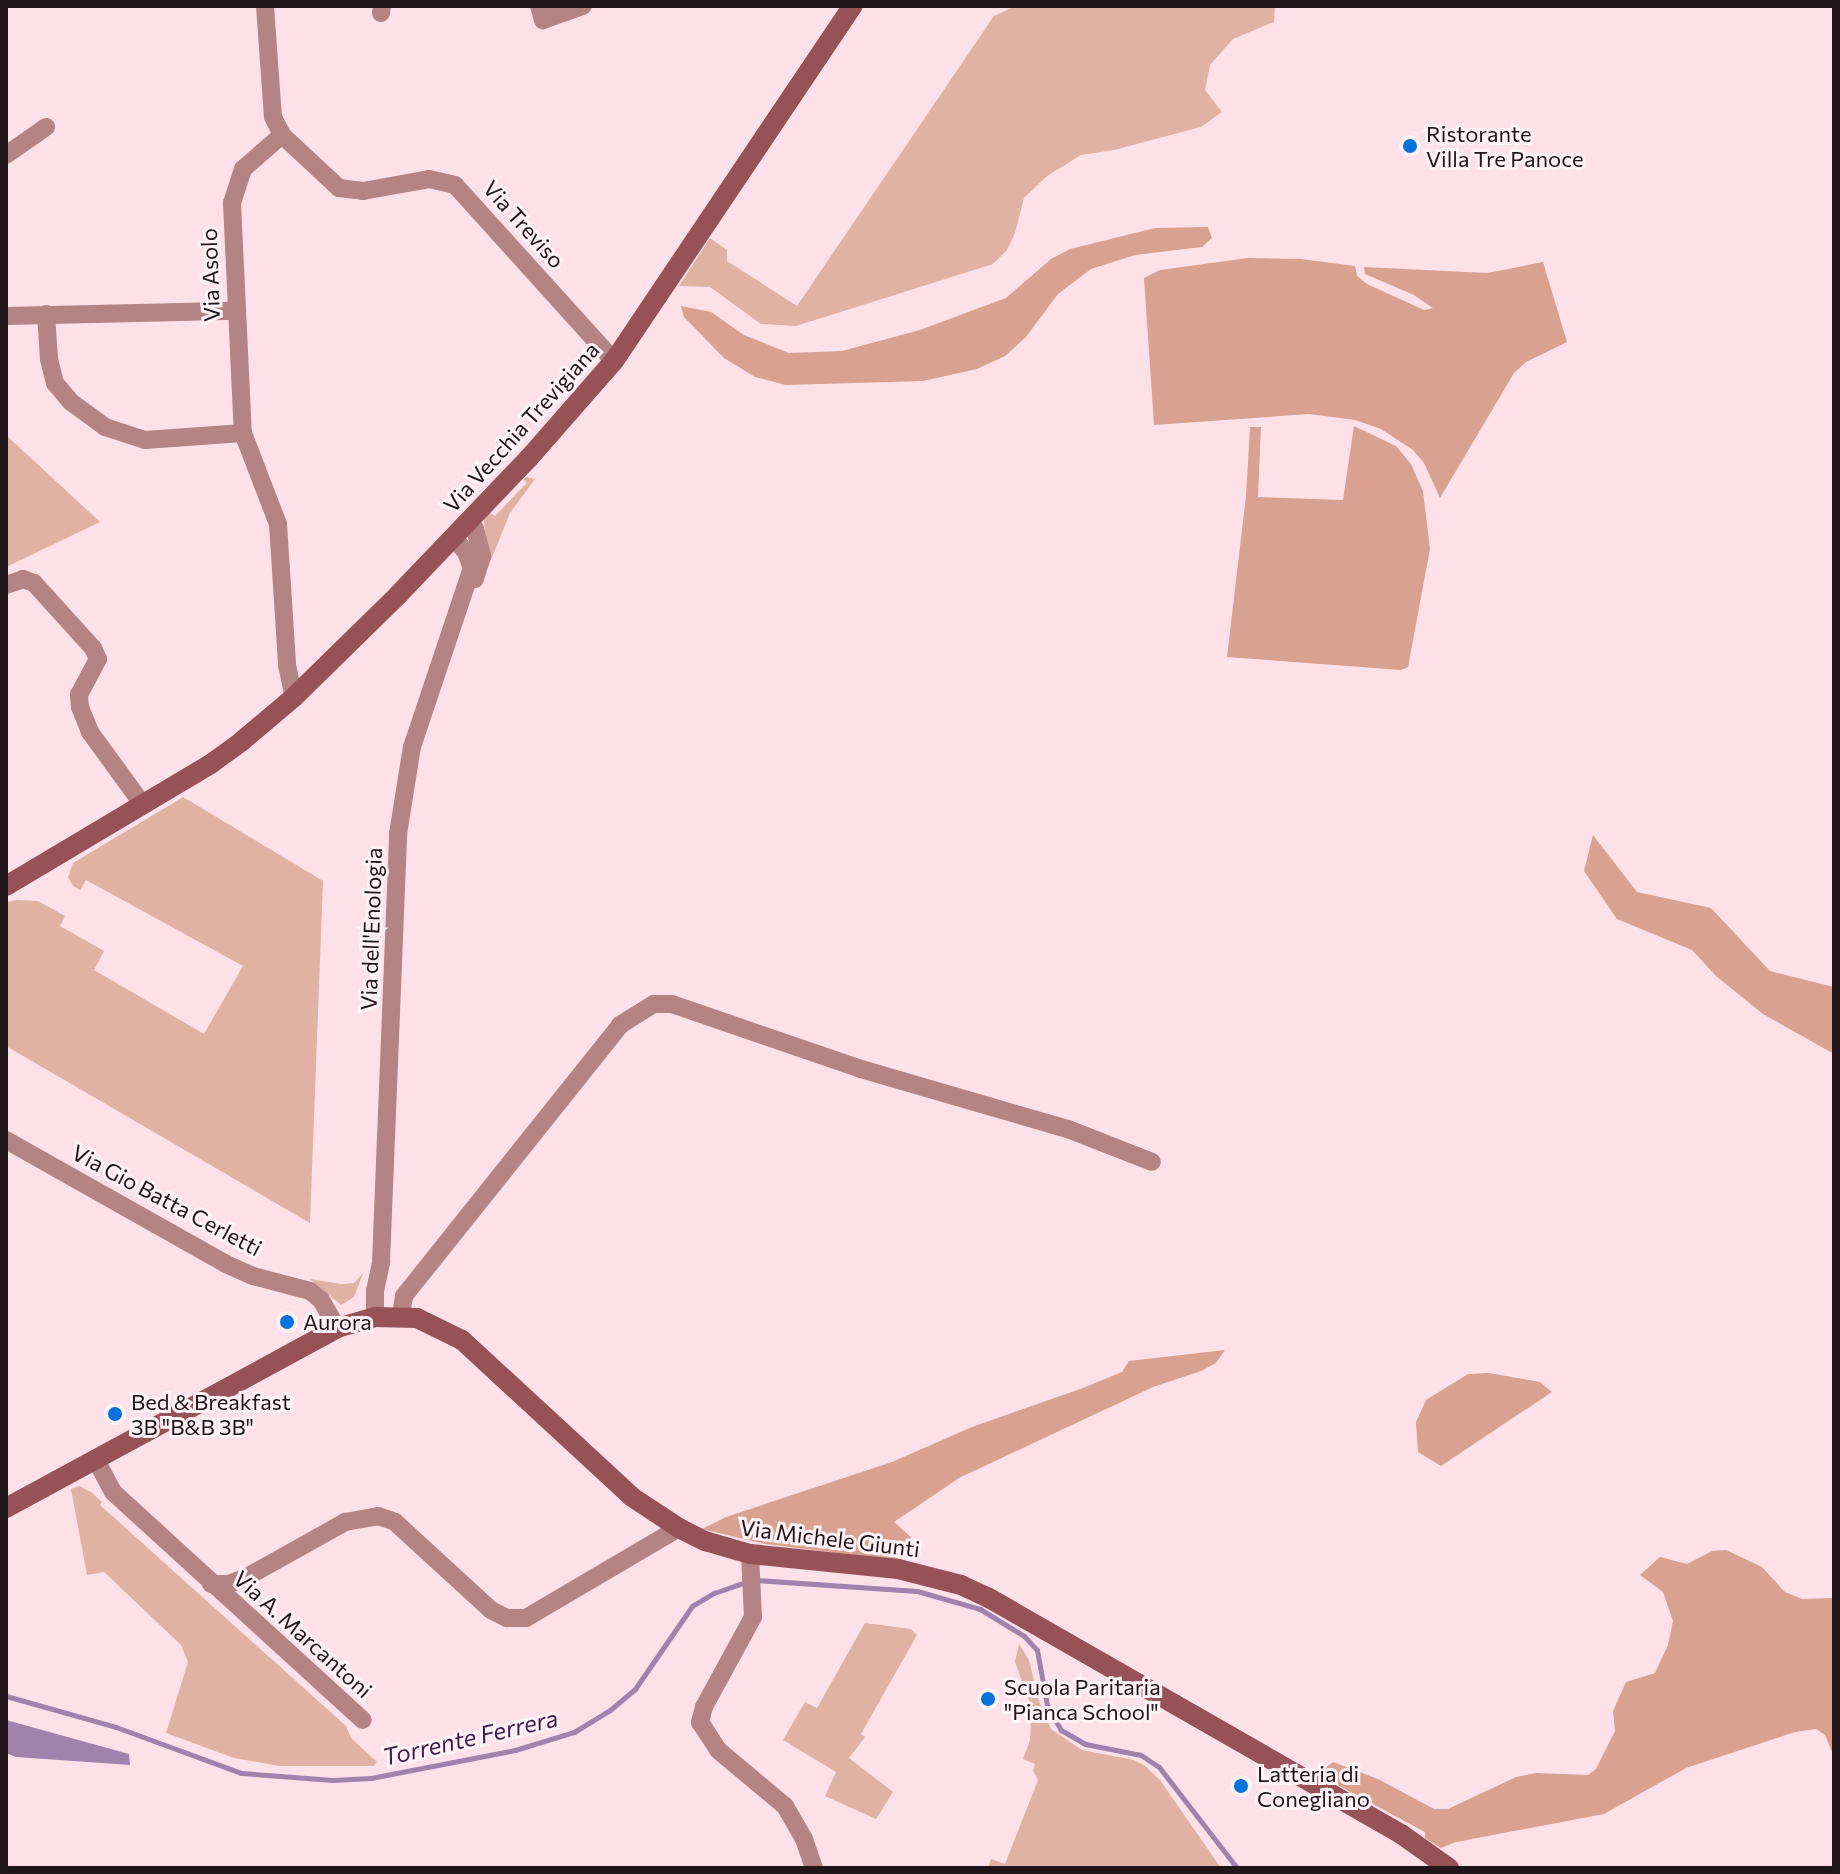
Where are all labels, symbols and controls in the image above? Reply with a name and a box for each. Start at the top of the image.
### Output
place label: Ristorante Villa Tre Panoce [1426,120,1584,172]
marker: Ristorante Villa Tre Panoce [1401,137,1419,155]
street label: Via Treviso [478,175,570,273]
street label: Via Asolo [195,228,225,322]
street label: Via Vecchia Trevigiana [438,337,604,517]
street label: Via dell'Enologia [355,847,387,1011]
street label: Via Gio Batta Cerletti [68,1139,266,1261]
place label: Aurora [303,1309,372,1335]
marker: Aurora [278,1313,296,1331]
place label: Bed & Breakfast 3B "B&B 3B" [131,1388,291,1440]
marker: Bed & Breakfast 3B "B&B 3B" [106,1405,124,1423]
street label: Via Michele Giunti [739,1514,921,1562]
street label: Via A. Marcantoni [228,1565,378,1703]
place label: Scuola Paritaria "Pianca School" [1004,1673,1161,1724]
marker: Scuola Paritaria "Pianca School" [979,1690,997,1708]
water label: Torrente Ferrera [379,1703,561,1771]
place label: Latteria di Conegliano [1257,1760,1370,1812]
marker: Latteria di Conegliano [1232,1777,1250,1795]

